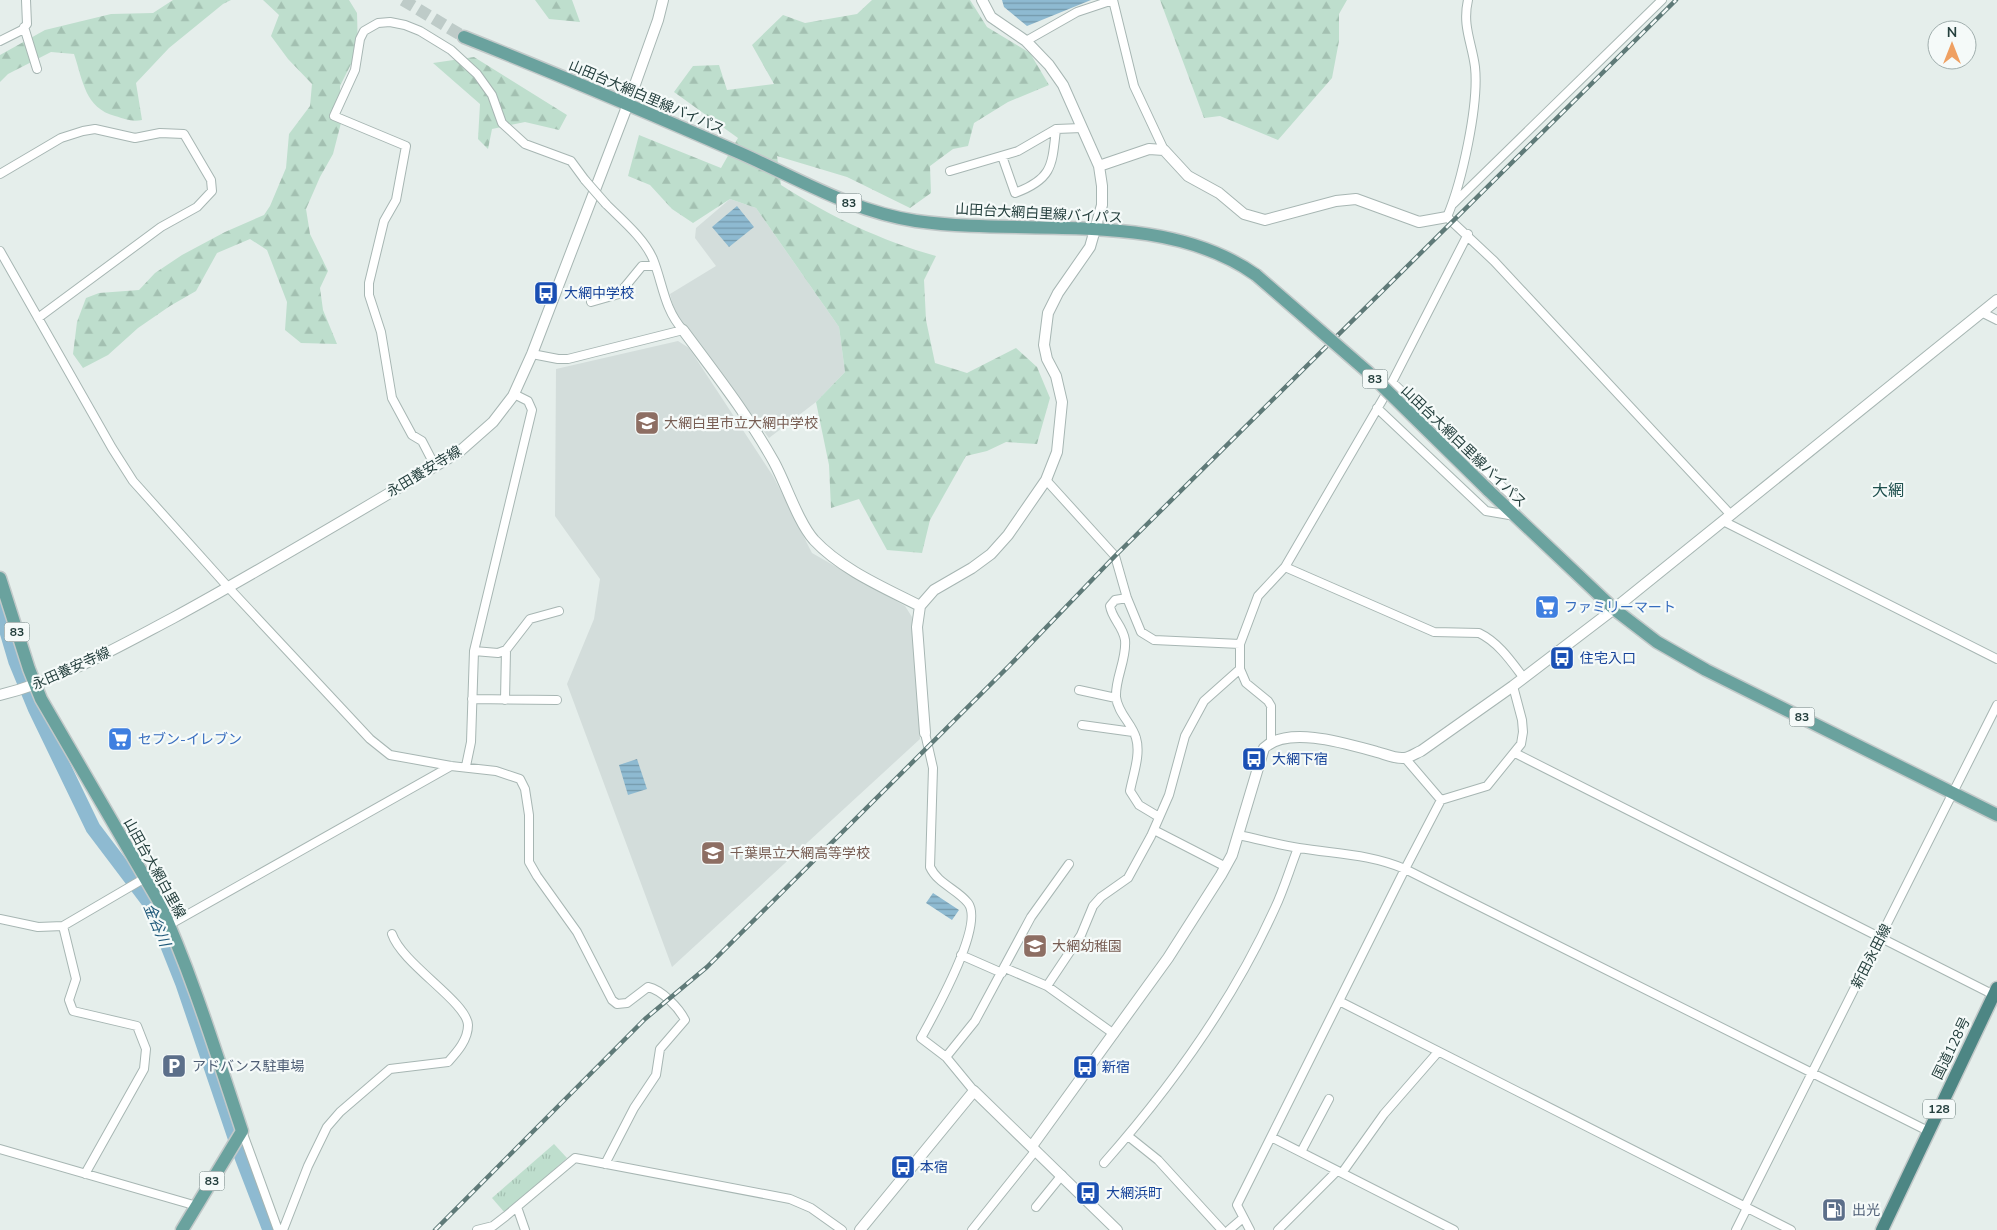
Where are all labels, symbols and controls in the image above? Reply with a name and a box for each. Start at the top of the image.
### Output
north arrow [1927,20,1977,70]
text: N [1947,23,1957,42]
street label: 山田台大網白里線バイパス [566,56,728,139]
road number: 83 [836,194,862,212]
street label: 山田台大網白里線バイパス [955,200,1123,227]
bus stop icon: 大網中学校 [533,280,559,306]
place label: 大網中学校 [564,284,634,303]
road number: 83 [1362,369,1388,388]
street label: 山田台大網白里線バイパス [1397,381,1531,511]
school or university icon: 大網白里市立大網中学校 [634,410,660,436]
place label: 大網白里市立大網中学校 [664,414,818,433]
street label: 永田養安寺線 [383,442,465,501]
district label: 大網 [1872,480,1904,502]
supermarket icon: ファミリーマート [1534,594,1560,620]
place label: ファミリーマート [1564,598,1676,617]
road number: 83 [4,622,30,642]
street label: 永田養安寺線 [29,643,113,694]
bus stop icon: 住宅入口 [1549,645,1575,671]
place label: 住宅入口 [1580,649,1636,668]
road number: 83 [1790,708,1814,726]
supermarket icon: セブン-イレブン [107,726,133,752]
place label: セブン-イレブン [138,730,242,749]
bus stop icon: 大網下宿 [1241,746,1267,772]
place label: 大網下宿 [1272,750,1328,769]
street label: 山田台大網白里線 [119,815,190,922]
school or university icon: 千葉県立大網高等学校 [700,840,726,866]
place label: 千葉県立大網高等学校 [730,844,870,863]
water label: 金谷川 [139,900,176,951]
street label: 新田永田線 [1847,921,1896,992]
school or university icon: 大網幼稚園 [1022,933,1048,959]
place label: 大網幼稚園 [1052,937,1122,956]
street label: 国道128号 [1928,1014,1975,1083]
parking icon: アドバンス駐車場 [161,1053,187,1079]
bus stop icon: 新宿 [1072,1054,1098,1080]
place label: アドバンス駐車場 [192,1057,304,1076]
place label: 新宿 [1102,1058,1130,1077]
road number: 128 [1923,1100,1955,1118]
bus stop icon: 本宿 [890,1154,916,1180]
place label: 本宿 [920,1158,948,1177]
road number: 83 [200,1172,224,1190]
bus stop icon: 大網浜町 [1075,1180,1101,1206]
place label: 大網浜町 [1106,1184,1162,1203]
fuel station icon: 出光 [1821,1197,1847,1223]
place label: 出光 [1852,1201,1880,1220]

